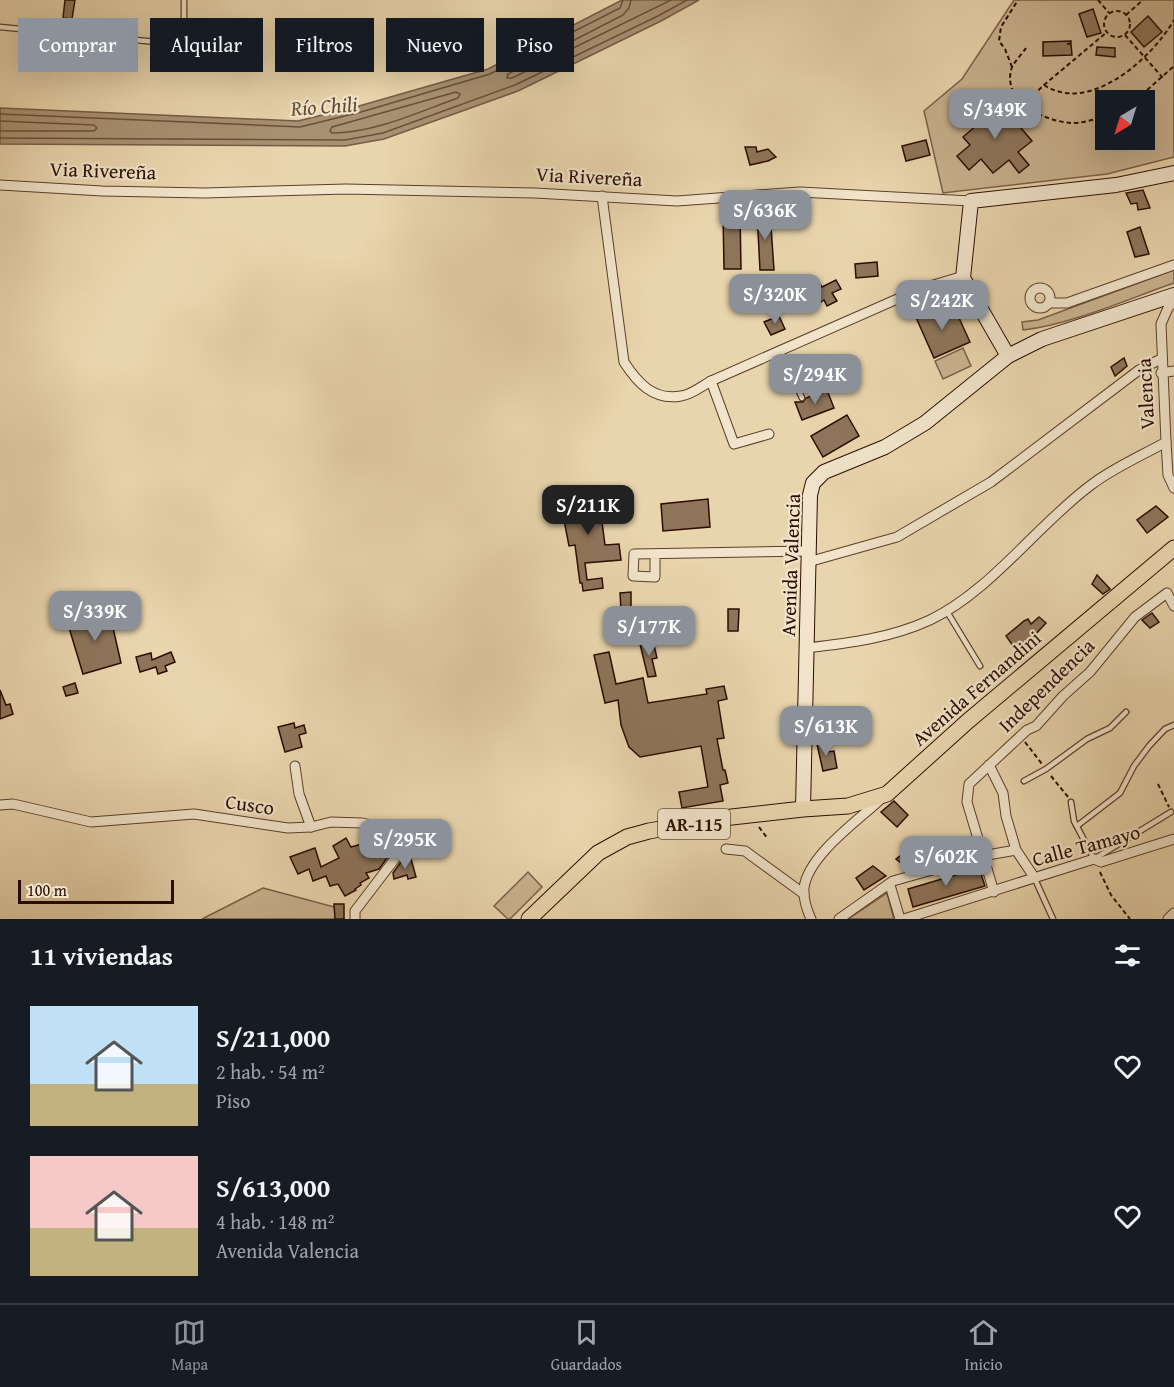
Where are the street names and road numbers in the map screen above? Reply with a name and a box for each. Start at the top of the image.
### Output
street label: Via Rivereña [49,154,157,186]
street label: Via Rivereña [535,159,644,193]
street label: Valencia [1129,357,1161,430]
street label: Avenida Valencia [773,493,807,637]
street label: Avenida Fernandini [905,623,1047,752]
street label: Independencia [991,631,1101,739]
street label: Cusco [224,786,276,822]
road number: AR-115 [658,809,730,839]
street label: Calle Tamayo [1029,817,1143,873]

